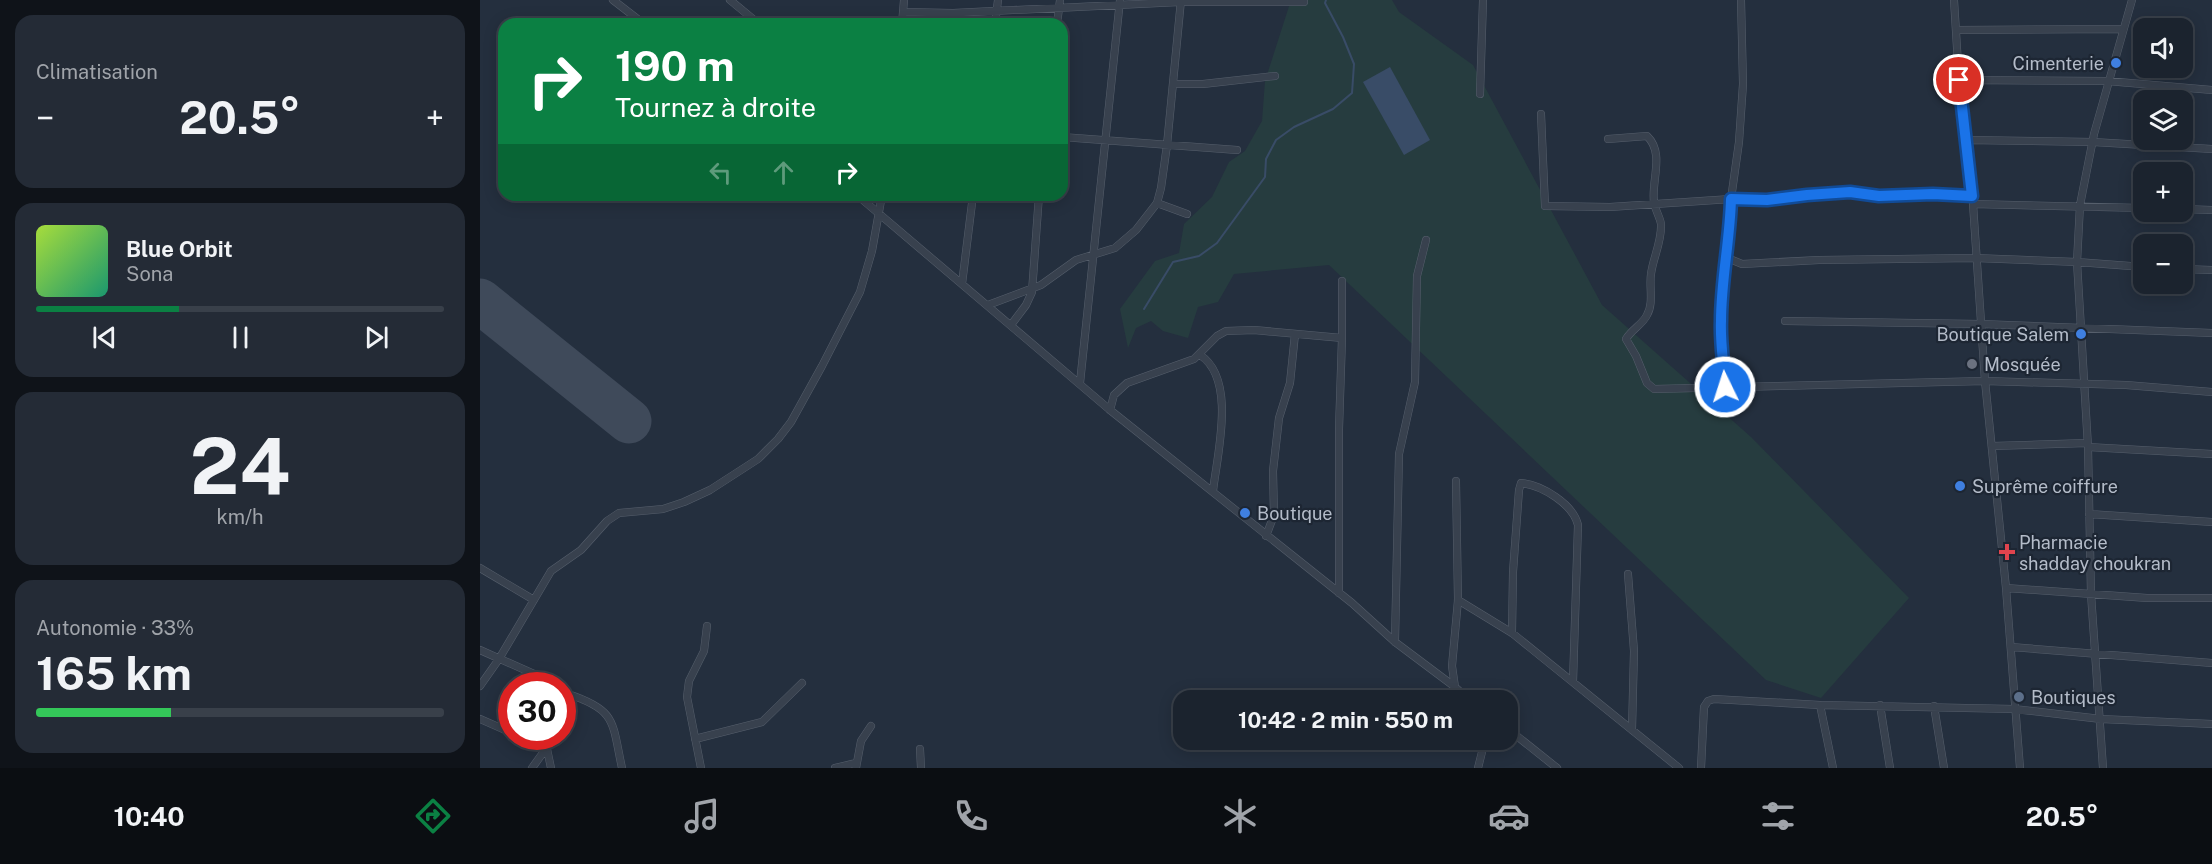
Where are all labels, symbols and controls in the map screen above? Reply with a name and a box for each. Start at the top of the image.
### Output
map controls [2133,18,2193,294]
button: sound [2133,18,2193,78]
text: 190 m [615,41,735,90]
icon: right [516,42,594,120]
place label: Cimenterie [2013,53,2104,74]
pin [1933,54,1984,105]
marker: Cimenterie [2109,56,2123,70]
text: Climatisation [36,60,158,84]
icon: arrive [1942,63,1975,96]
button: layers [2133,90,2193,150]
text: 20.5° [179,91,301,144]
text: Tournez à droite [615,91,816,123]
text: − [36,99,54,137]
text: + [426,99,444,137]
icon: left [704,156,737,189]
icon: ahead [767,156,800,189]
icon: right [830,156,863,189]
button: + [2133,162,2193,222]
button: − [2133,234,2193,294]
text: Blue Orbit [126,236,233,262]
text: Sona [126,262,173,286]
icon: previous [88,321,121,354]
icon: pause [224,321,257,354]
icon: next [360,321,393,354]
place label: Boutique Salem [1936,324,2069,345]
marker: Boutique Salem [2074,327,2088,341]
place label: Mosquée [1984,354,2061,375]
position arrow [1693,355,1757,419]
marker: Mosquée [1965,357,1979,371]
text: 24 [190,420,290,512]
place label: Suprême coiffure [1972,476,2118,497]
marker: Suprême coiffure [1953,479,1967,493]
place label: Boutique [1257,503,1333,524]
text: km/h [216,505,264,529]
marker: Boutique [1238,506,1252,520]
place label: Pharmacie shadday choukran [2019,532,2171,574]
marker: Pharmacie shadday choukran [2000,545,2014,559]
text: Autonomie · 33% [36,616,194,640]
text: 165 km [36,647,192,700]
speed limit sign: 30 [498,672,576,750]
place label: Boutiques [2031,687,2116,708]
marker: Boutiques [2012,690,2026,704]
text: 10:42 · 2 min · 550 m [1238,707,1453,733]
icon: directions [412,795,454,837]
icon: music [681,795,723,837]
icon: phone [950,795,992,837]
icon: climate [1219,795,1261,837]
icon: car [1488,795,1530,837]
icon: filters [1757,795,1799,837]
text: 10:40 [113,800,185,832]
text: 20.5° [2026,800,2099,832]

